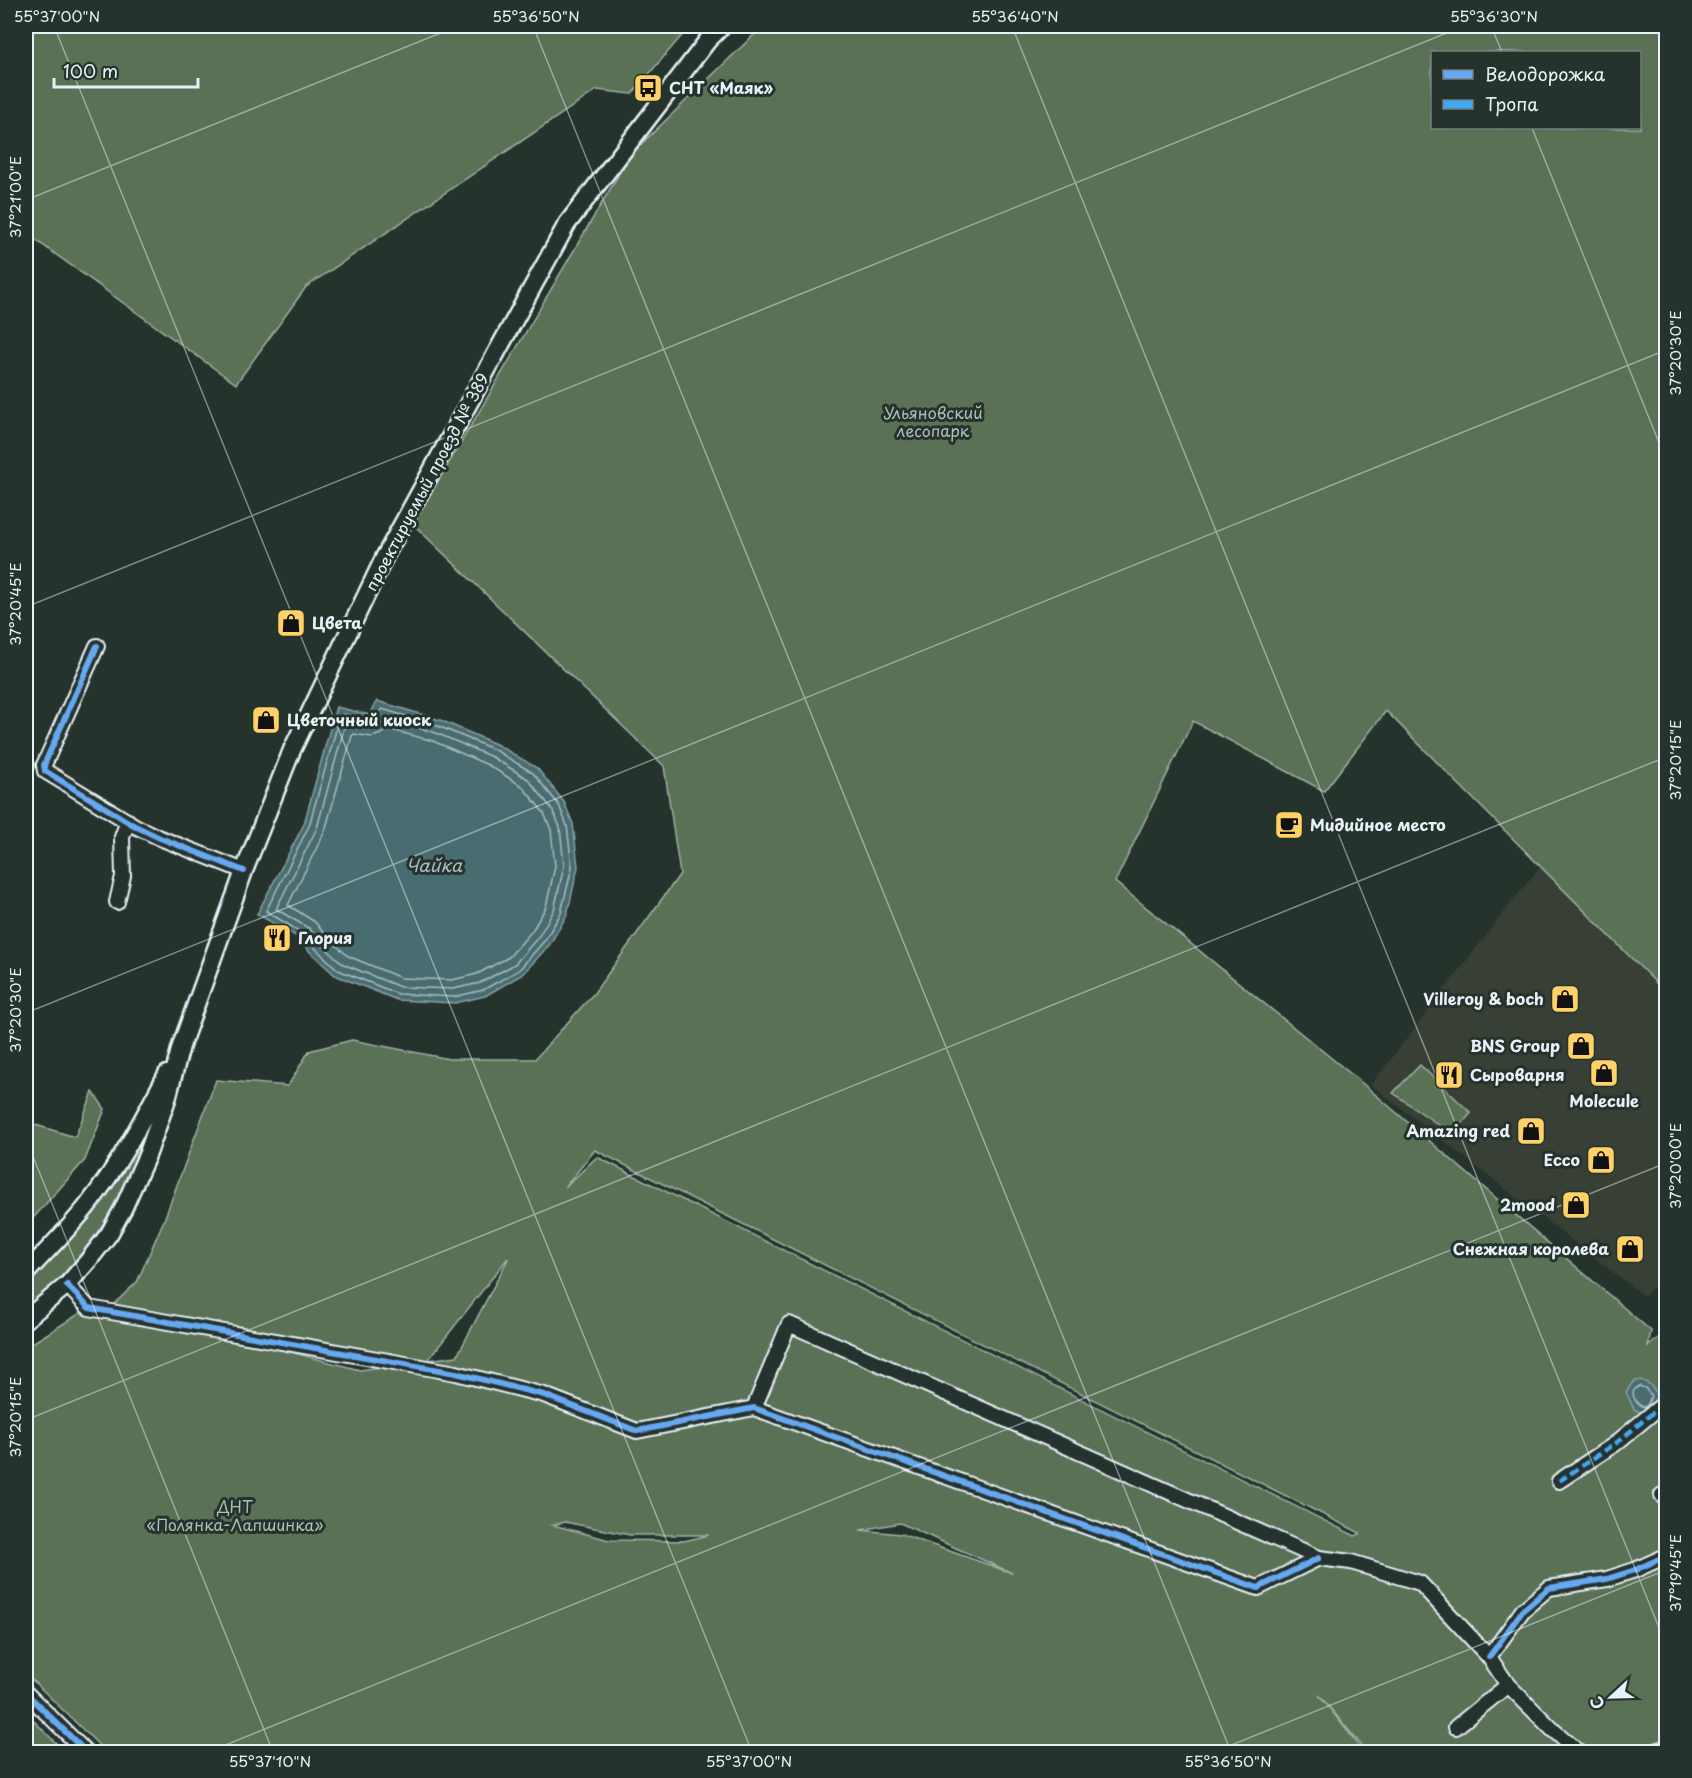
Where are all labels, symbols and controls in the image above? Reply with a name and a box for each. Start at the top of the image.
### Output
text: 55°37'00"N [14,4,100,27]
text: 55°36'50"N [492,4,580,27]
text: 55°36'40"N [971,4,1059,27]
text: 55°36'30"N [1450,4,1538,27]
scale bar [54,51,198,89]
legend [1431,51,1641,129]
text: 100 m [63,57,118,84]
text: Велодорожка [1485,60,1606,87]
bus stop icon: СНТ «Маяк» [632,72,664,104]
place label: СНТ «Маяк» [669,75,774,99]
text: Тропа [1485,90,1538,117]
text: 37°21'00"E [3,156,26,238]
text: 37°20'30"E [1663,310,1686,396]
street label: проектируемый проезд № 389 [358,368,494,595]
park label: Ульяновский лесопарк [883,400,983,442]
text: 37°20'45"E [3,562,26,646]
shop icon: Цвета [275,607,307,639]
place label: Цвета [312,610,362,634]
shop icon: Цветочный киоск [250,704,282,736]
place label: Цветочный киоск [287,707,432,731]
text: 37°20'15"E [1663,719,1686,801]
cafe icon: Мидийное место [1273,809,1305,841]
place label: Мидийное место [1310,812,1446,836]
water label: Чайка [406,851,463,878]
restaurant icon: Глория [261,922,293,954]
place label: Глория [298,925,352,949]
text: 37°20'30"E [3,967,26,1053]
shop icon: Villeroy & boch [1549,983,1581,1015]
place label: Villeroy & boch [1423,986,1544,1010]
shop icon: BNS Group [1565,1030,1597,1062]
place label: BNS Group [1470,1033,1560,1057]
shop icon: Molecule [1588,1057,1620,1089]
restaurant icon: Сыроварня [1433,1059,1465,1091]
place label: Сыроварня [1470,1062,1565,1086]
place label: Molecule [1569,1088,1639,1112]
shop icon: Amazing red [1515,1115,1547,1147]
place label: Amazing red [1406,1118,1510,1142]
text: 37°20'00"E [1663,1123,1686,1209]
shop icon: Ecco [1585,1144,1617,1176]
place label: Ecco [1544,1147,1580,1171]
shop icon: 2mood [1560,1189,1592,1221]
place label: 2mood [1500,1192,1555,1216]
shop icon: Снежная королева [1614,1233,1646,1265]
place label: Снежная королева [1453,1236,1609,1260]
text: 37°20'15"E [3,1376,26,1458]
park label: ДНТ «Полянка-Лапшинка» [147,1494,323,1536]
text: 37°19'45"E [1663,1534,1686,1612]
north arrow [1581,1667,1641,1727]
text: С [1583,1693,1610,1713]
text: 55°37'10"N [229,1749,311,1772]
text: 55°37'00"N [706,1749,792,1772]
text: 55°36'50"N [1184,1749,1272,1772]

